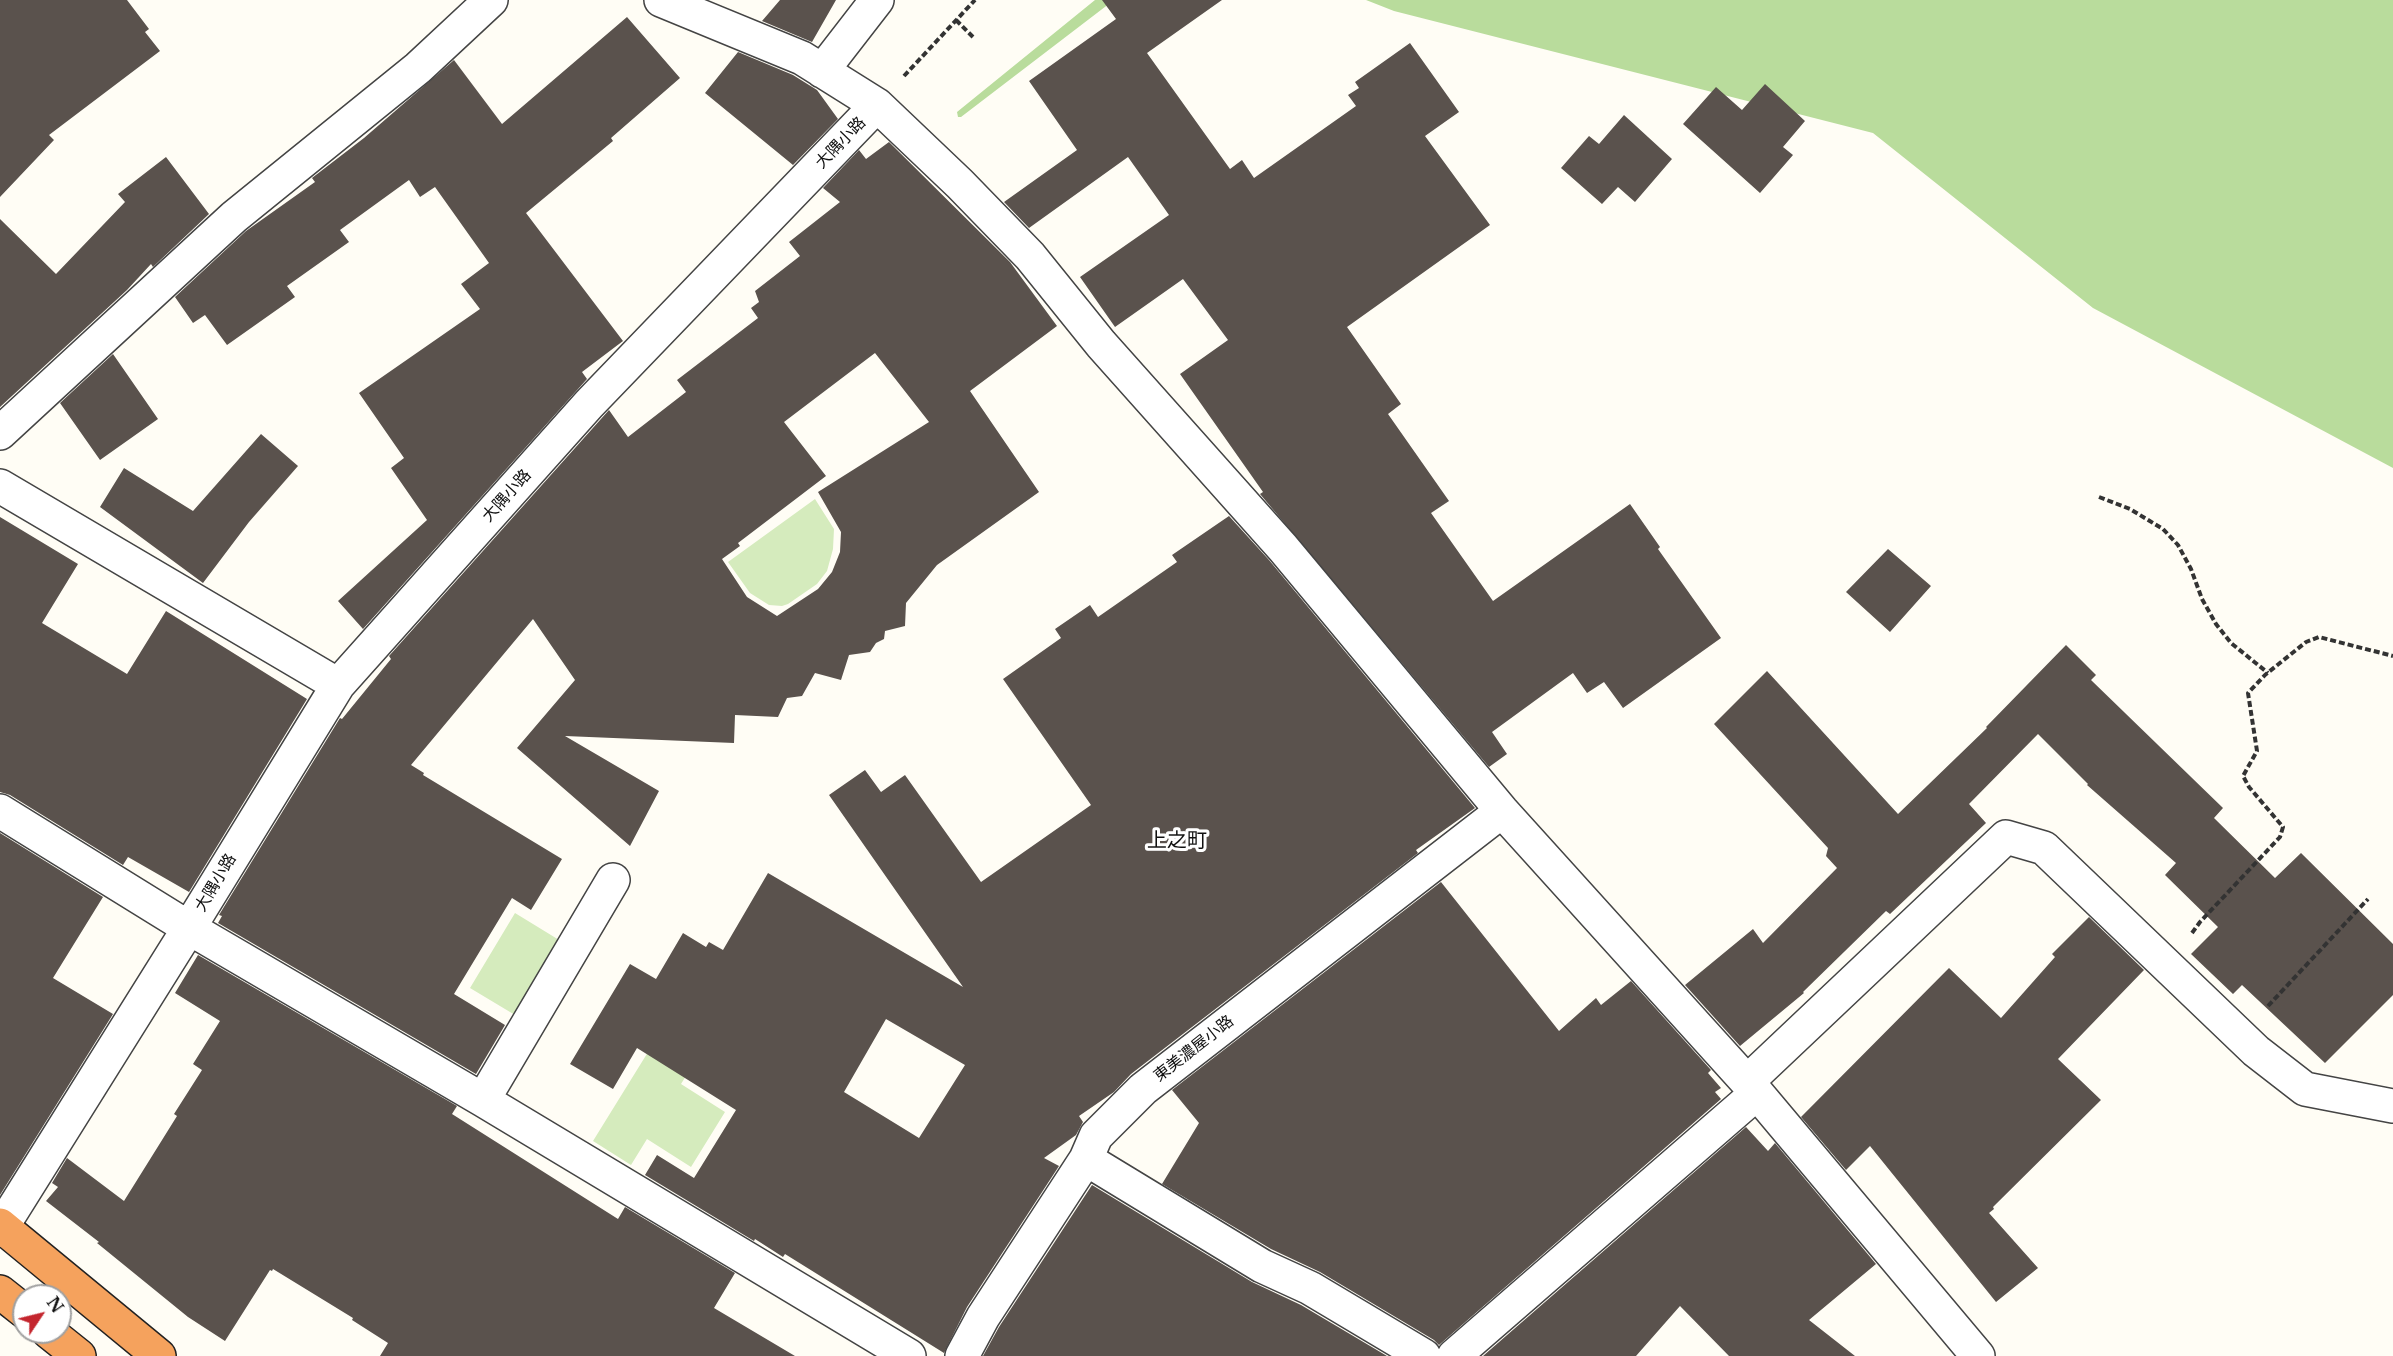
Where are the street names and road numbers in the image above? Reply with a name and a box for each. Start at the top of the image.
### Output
street label: 大隅小路 [812,113,870,173]
street label: 大隅小路 [478,466,536,526]
street label: 大隅小路 [191,851,241,915]
street label: 東美濃屋小路 [1150,1012,1238,1086]

